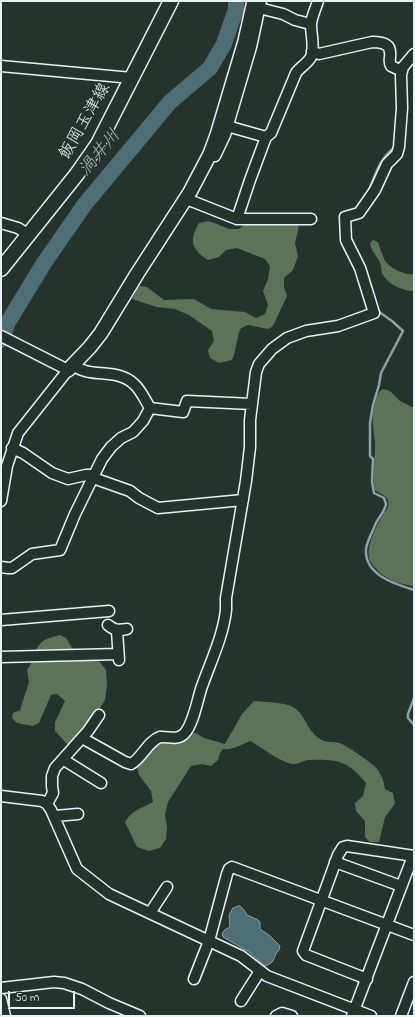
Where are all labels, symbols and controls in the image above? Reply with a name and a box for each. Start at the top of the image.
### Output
street label: 飯岡玉津線 [56,80,116,164]
water label: 渦井川 [75,126,127,182]
scale bar [10,983,77,1009]
text: 50 m [15,989,39,1007]

